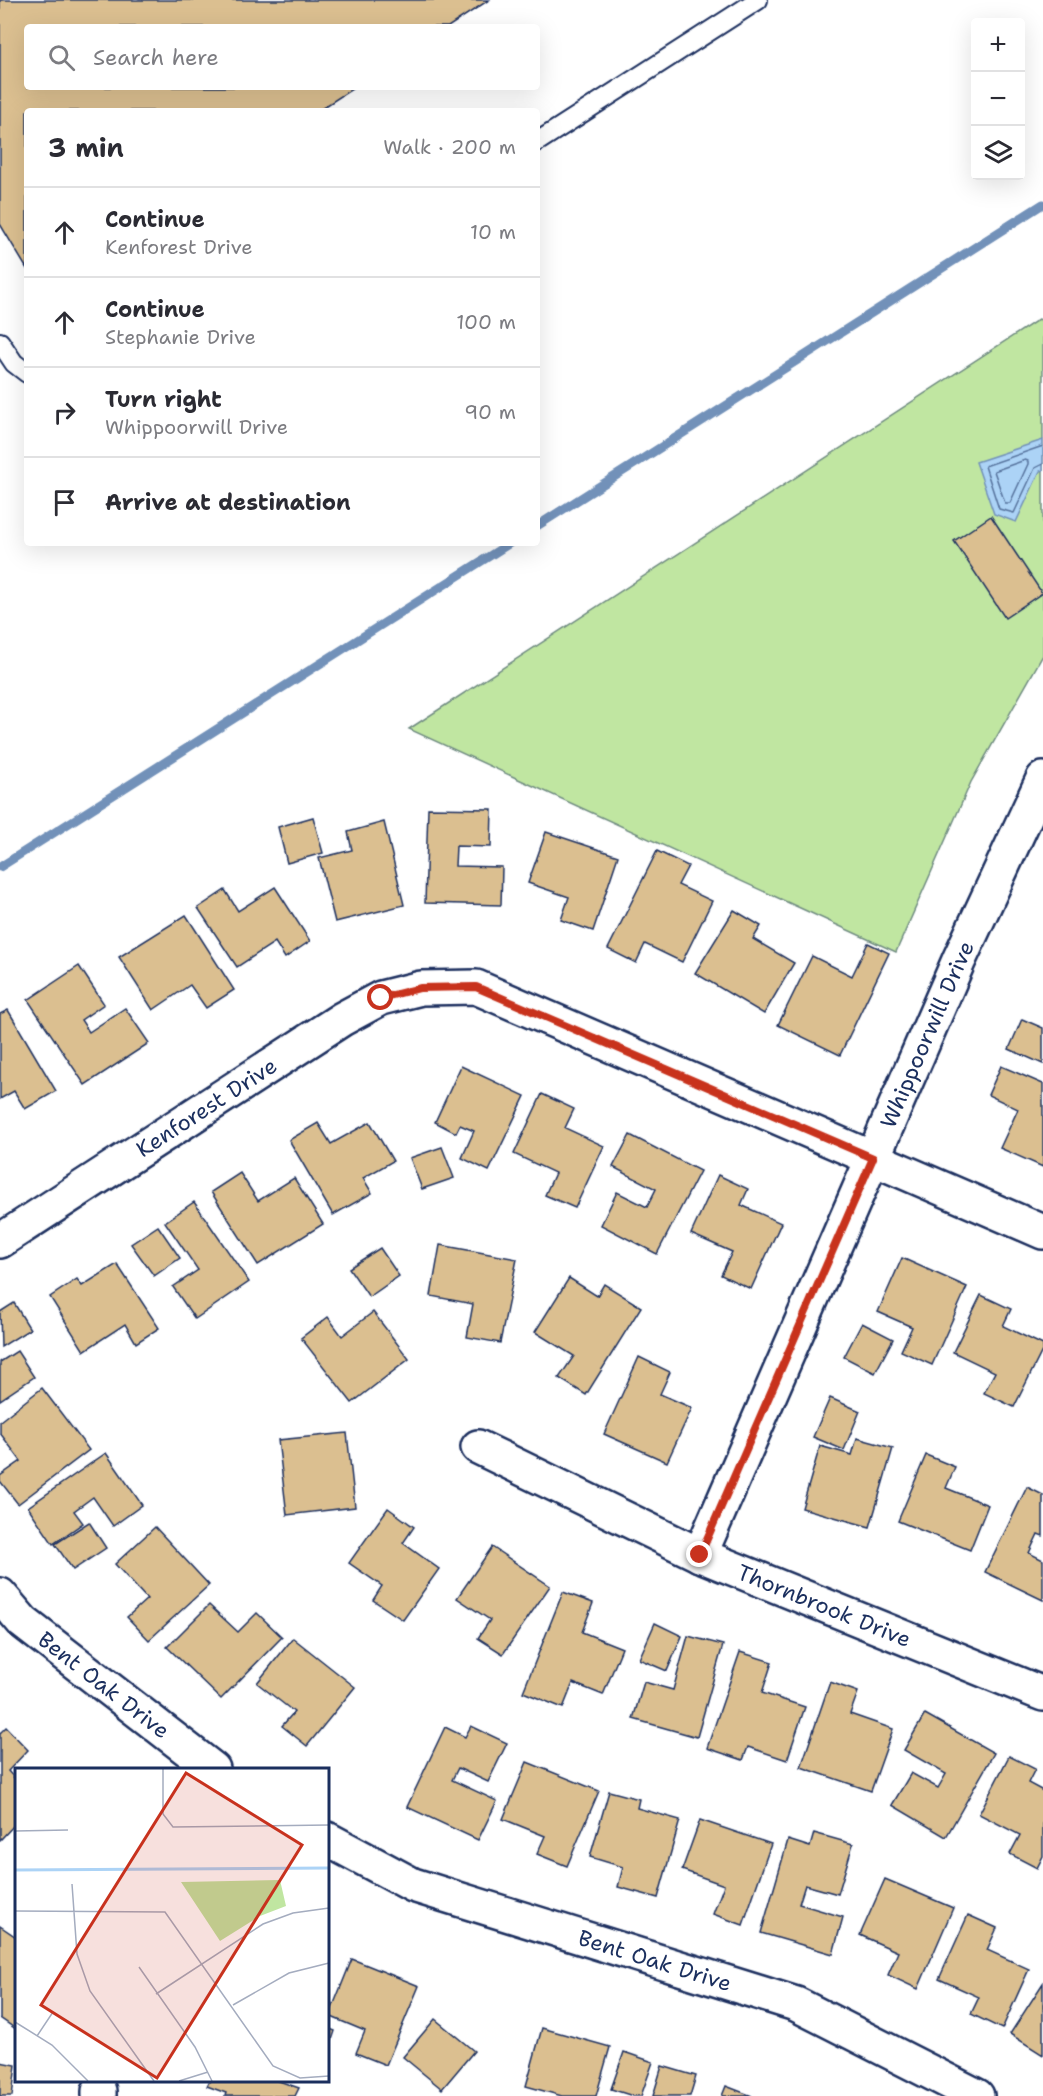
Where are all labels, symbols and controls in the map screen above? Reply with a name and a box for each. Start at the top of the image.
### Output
map controls [971,18,1025,180]
button: + [971,18,1025,72]
search box [24,24,540,90]
icon: search [45,41,78,74]
text: Search here [93,43,219,72]
button: − [971,72,1025,126]
button: layers [971,126,1025,180]
text: 3 min [48,130,124,165]
text: Walk · 200 m [383,134,516,160]
text: Continue [105,205,205,234]
icon: ahead [48,216,81,249]
text: 10 m [470,219,516,245]
text: Kenforest Drive [105,234,253,260]
text: Continue [105,295,205,324]
icon: ahead [48,306,81,339]
text: 100 m [456,309,516,335]
text: Stephanie Drive [105,324,256,350]
text: Turn right [105,385,222,414]
icon: right [48,396,81,429]
text: 90 m [464,399,516,425]
text: Whippoorwill Drive [105,414,288,440]
icon: arrive [48,486,81,519]
text: Arrive at destination [105,488,351,517]
street label: Whippoorwill Drive [873,936,981,1132]
route start [367,984,393,1010]
street label: Kenforest Drive [130,1051,282,1163]
route end [686,1541,712,1567]
street label: Thornbrook Drive [733,1557,915,1654]
street label: Bent Oak Drive [32,1625,176,1745]
inset map [15,1768,328,2081]
street label: Bent Oak Drive [575,1923,735,1998]

